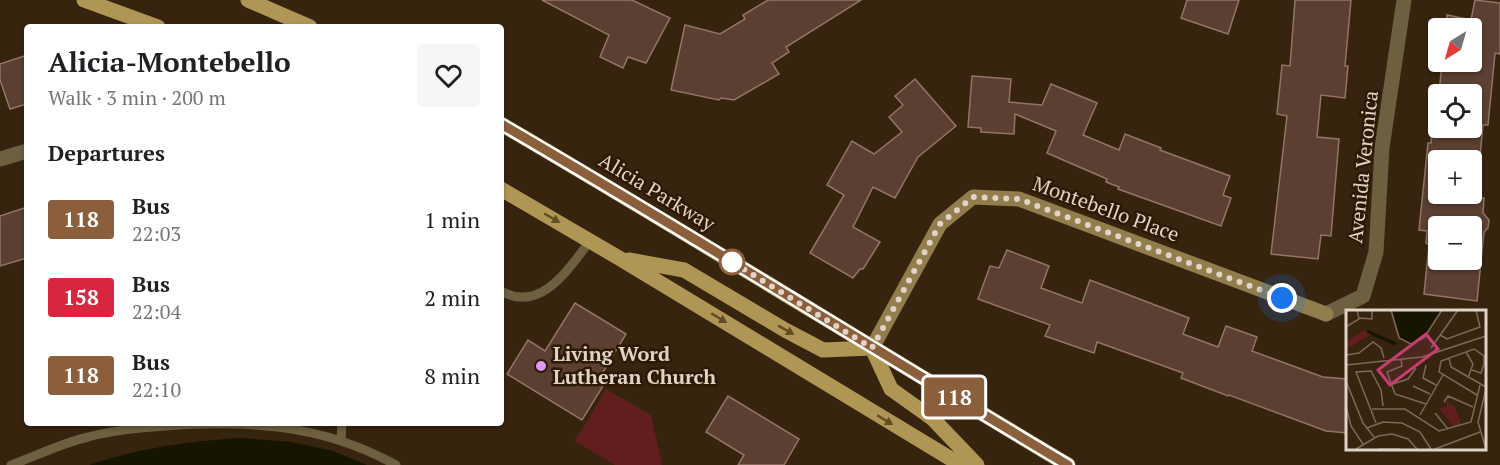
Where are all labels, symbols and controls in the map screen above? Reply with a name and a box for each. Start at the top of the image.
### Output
north arrow [1428,18,1482,72]
map controls [1428,18,1482,270]
text: Alicia-Montebello [48,43,291,80]
button: heart [417,44,480,107]
text: Walk · 3 min · 200 m [48,84,226,111]
button: locate [1428,84,1482,138]
street label: Avenida Veronica [1341,89,1384,245]
text: Departures [48,138,165,167]
street label: Alicia Parkway [594,146,721,237]
button: + [1428,150,1482,204]
street label: Montebello Place [1029,170,1183,248]
text: Bus [132,191,170,220]
text: 118 [63,205,99,233]
text: 1 min [424,205,480,234]
one-way arrow [543,213,560,223]
button: − [1428,216,1482,270]
text: 22:03 [132,220,181,247]
unlabelled marker [719,249,745,275]
text: Bus [132,269,170,298]
text: 158 [63,283,99,311]
text: 2 min [424,283,480,312]
your location [1267,283,1297,313]
text: 22:04 [132,298,181,325]
inset map [1346,310,1485,450]
one-way arrow [711,313,727,324]
one-way arrow [778,325,795,335]
place label: Living Word Lutheran Church [553,340,716,390]
text: Bus [132,347,170,376]
marker: Living Word Lutheran Church [534,359,548,373]
text: 118 [63,361,99,389]
text: 8 min [424,361,480,390]
text: 22:10 [132,376,181,403]
line badge: 118 [920,378,988,416]
text: 118 [936,383,972,411]
one-way arrow [877,414,893,425]

